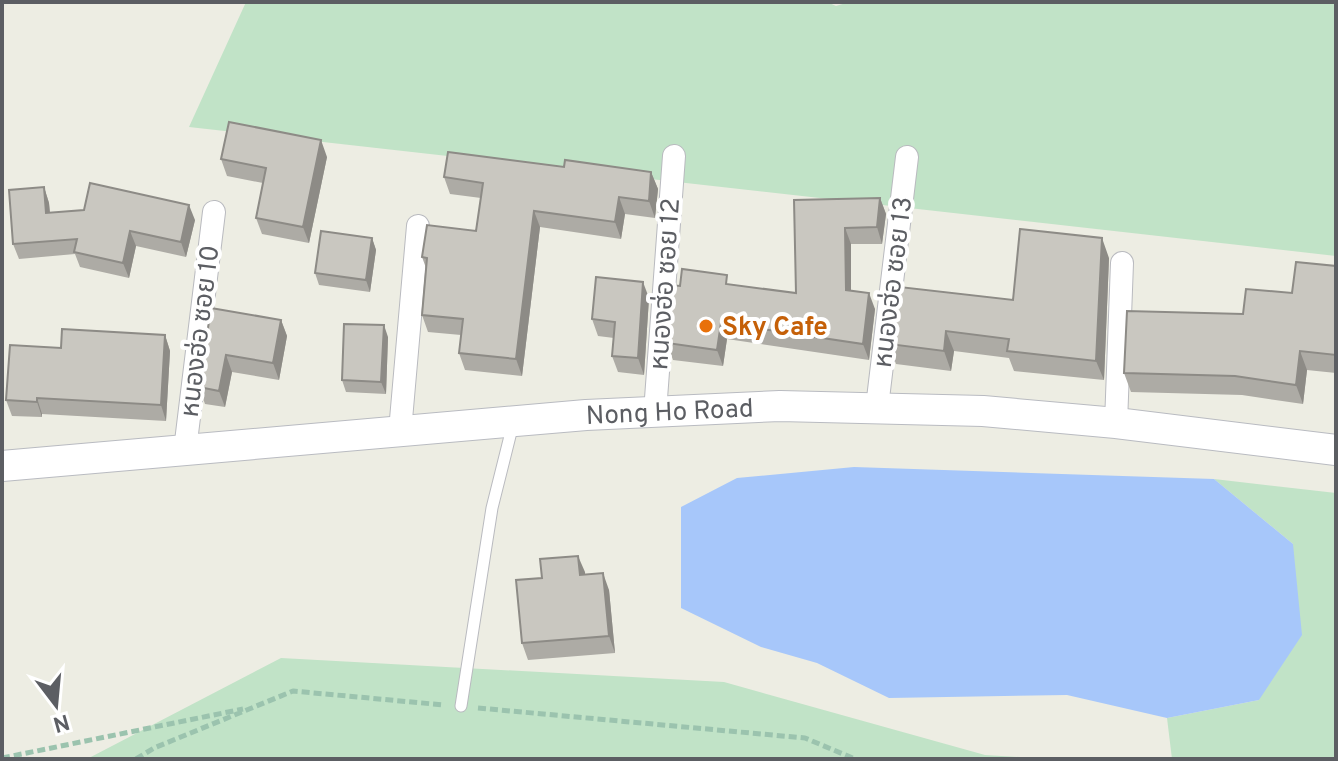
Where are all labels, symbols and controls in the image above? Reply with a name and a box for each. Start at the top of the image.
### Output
street label: หนองฮ่อ ซอย 13 [868,195,921,370]
street label: หนองฮ่อ ซอย 12 [644,197,689,371]
street label: หนองฮ่อ ซอย 10 [175,243,228,419]
place label: Sky Cafe [722,312,828,345]
marker: Sky Cafe [697,317,715,335]
street label: Nong Ho Road [585,393,754,434]
north arrow [16,665,96,745]
text: N [50,707,72,737]

